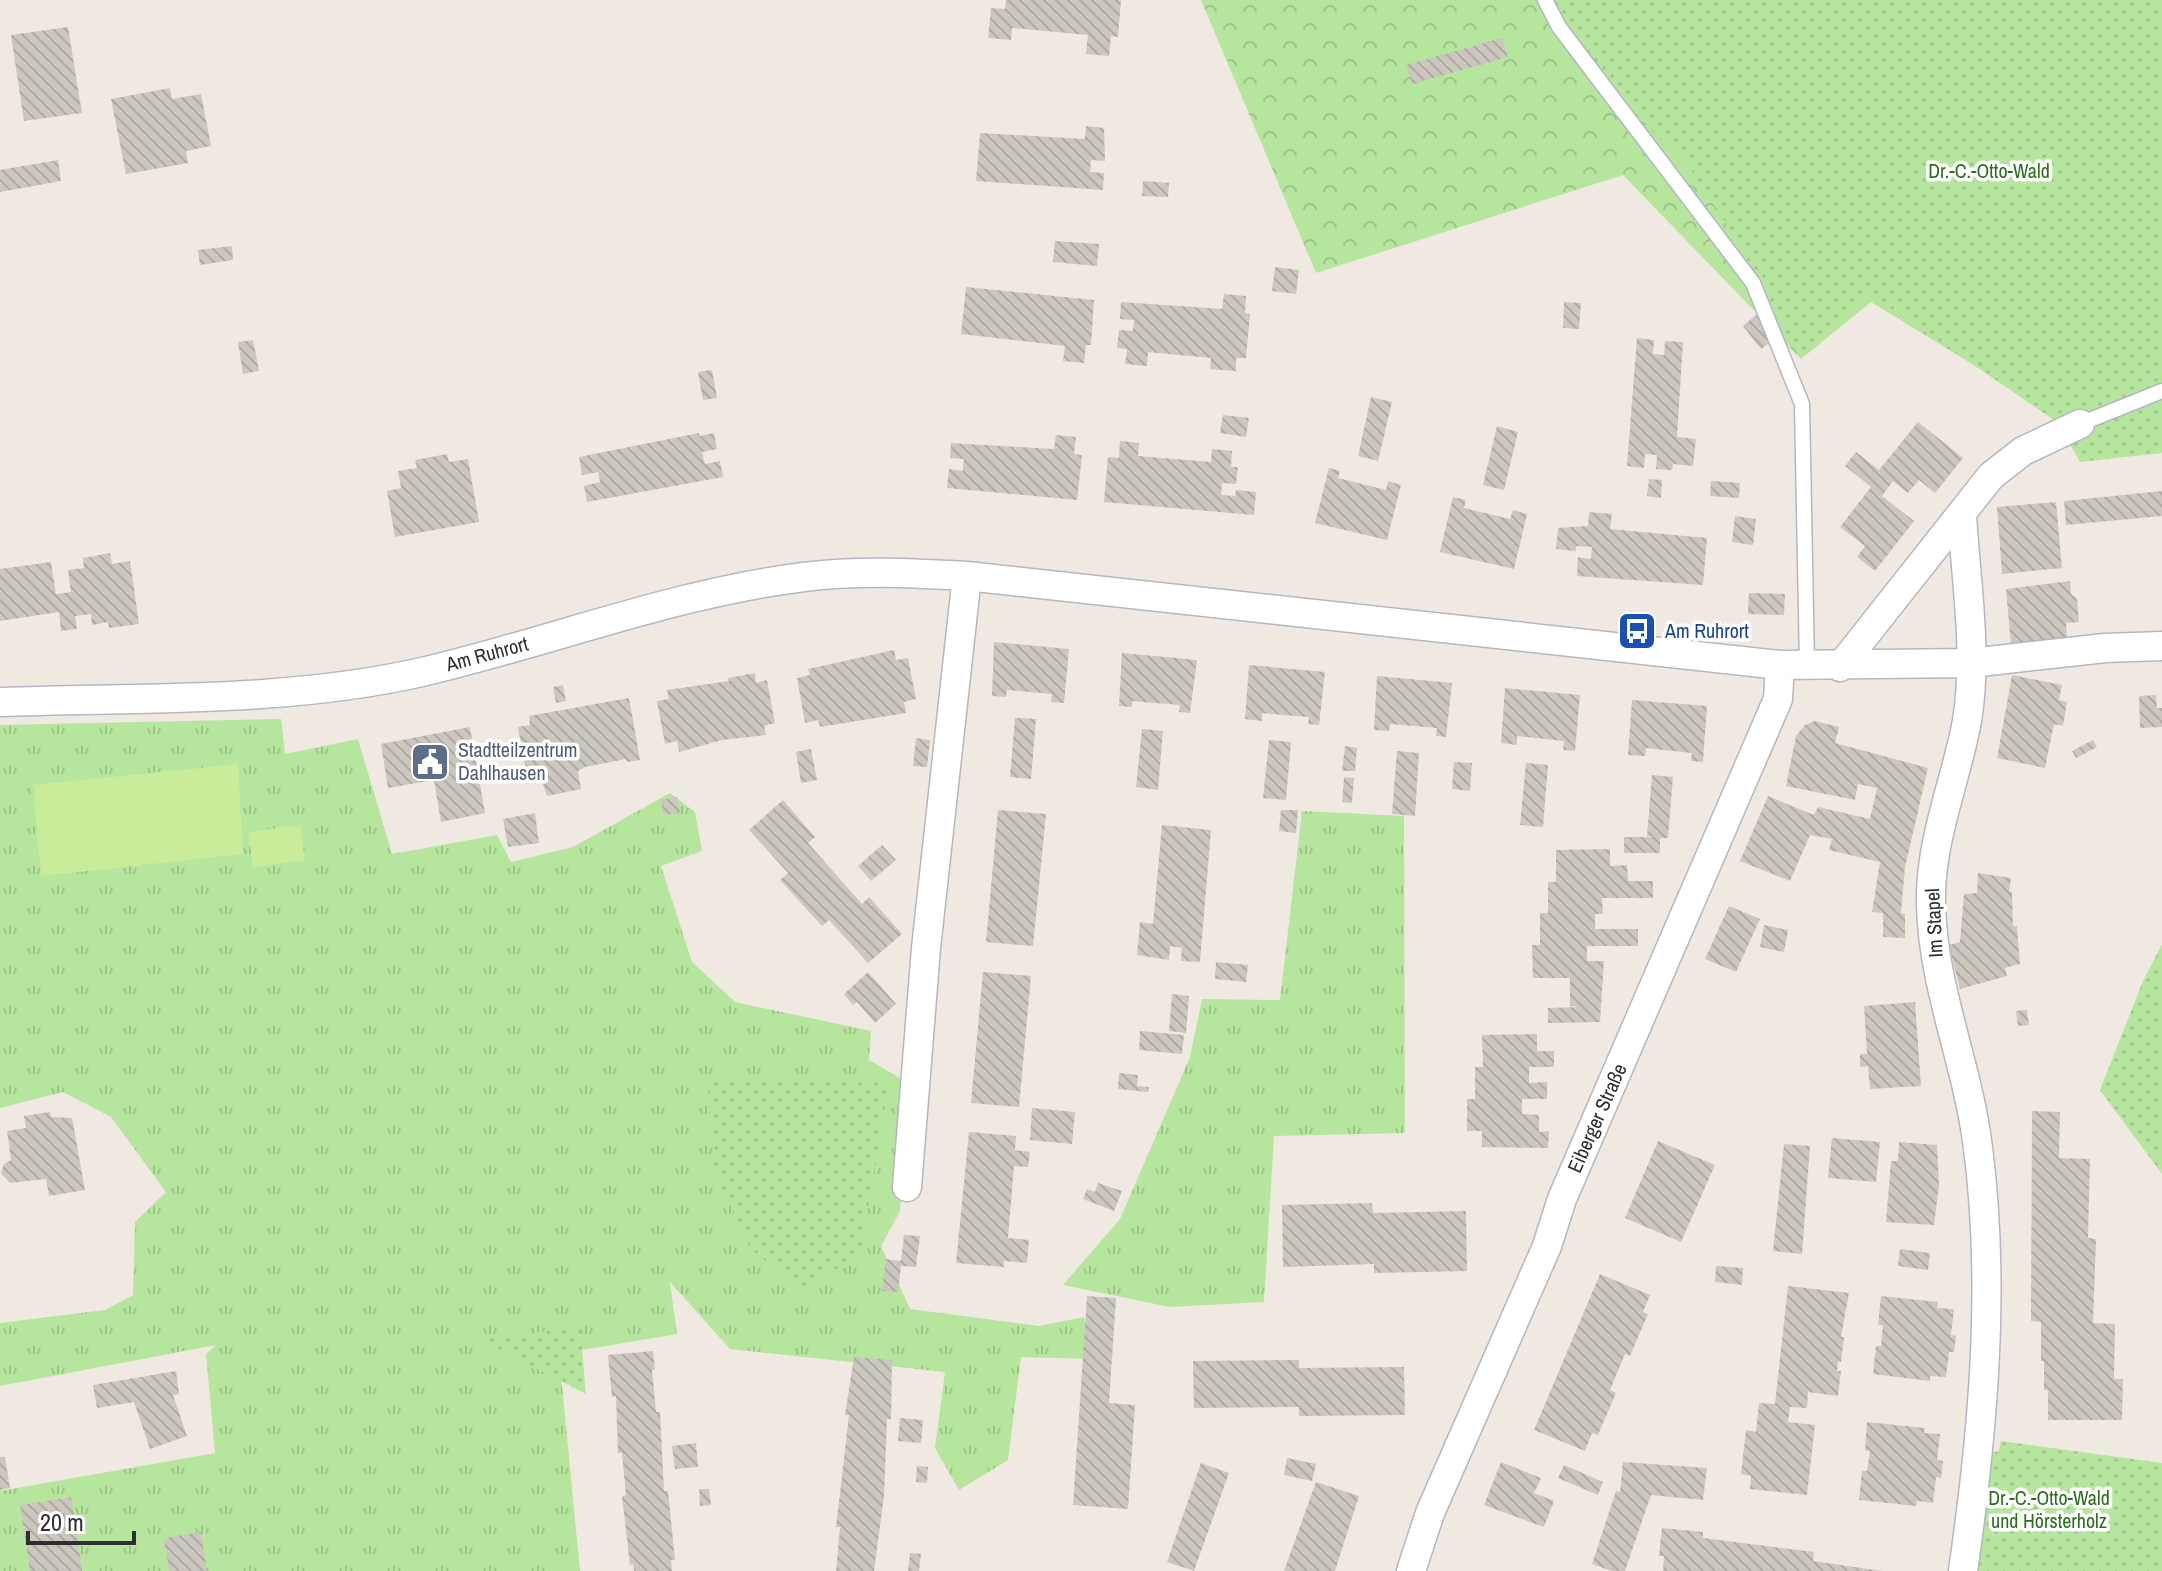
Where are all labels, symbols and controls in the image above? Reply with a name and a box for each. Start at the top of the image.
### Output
park label: Dr.-C.-Otto-Wald [1928,157,2050,184]
bus stop icon: Am Ruhrort [1616,610,1658,652]
place label: Am Ruhrort [1664,617,1749,644]
street label: Am Ruhrort [442,630,531,678]
place label: Stadtteilzentrum Dahlhausen [458,736,577,786]
public building icon: Stadtteilzentrum Dahlhausen [409,741,451,783]
street label: Im Stapel [1918,888,1949,958]
street label: Eiberger Straße [1560,1059,1633,1177]
park label: Dr.-C.-Otto-Wald und Hörsterholz [1988,1484,2110,1534]
scale bar [28,1495,134,1545]
text: 20 m [40,1506,84,1538]

